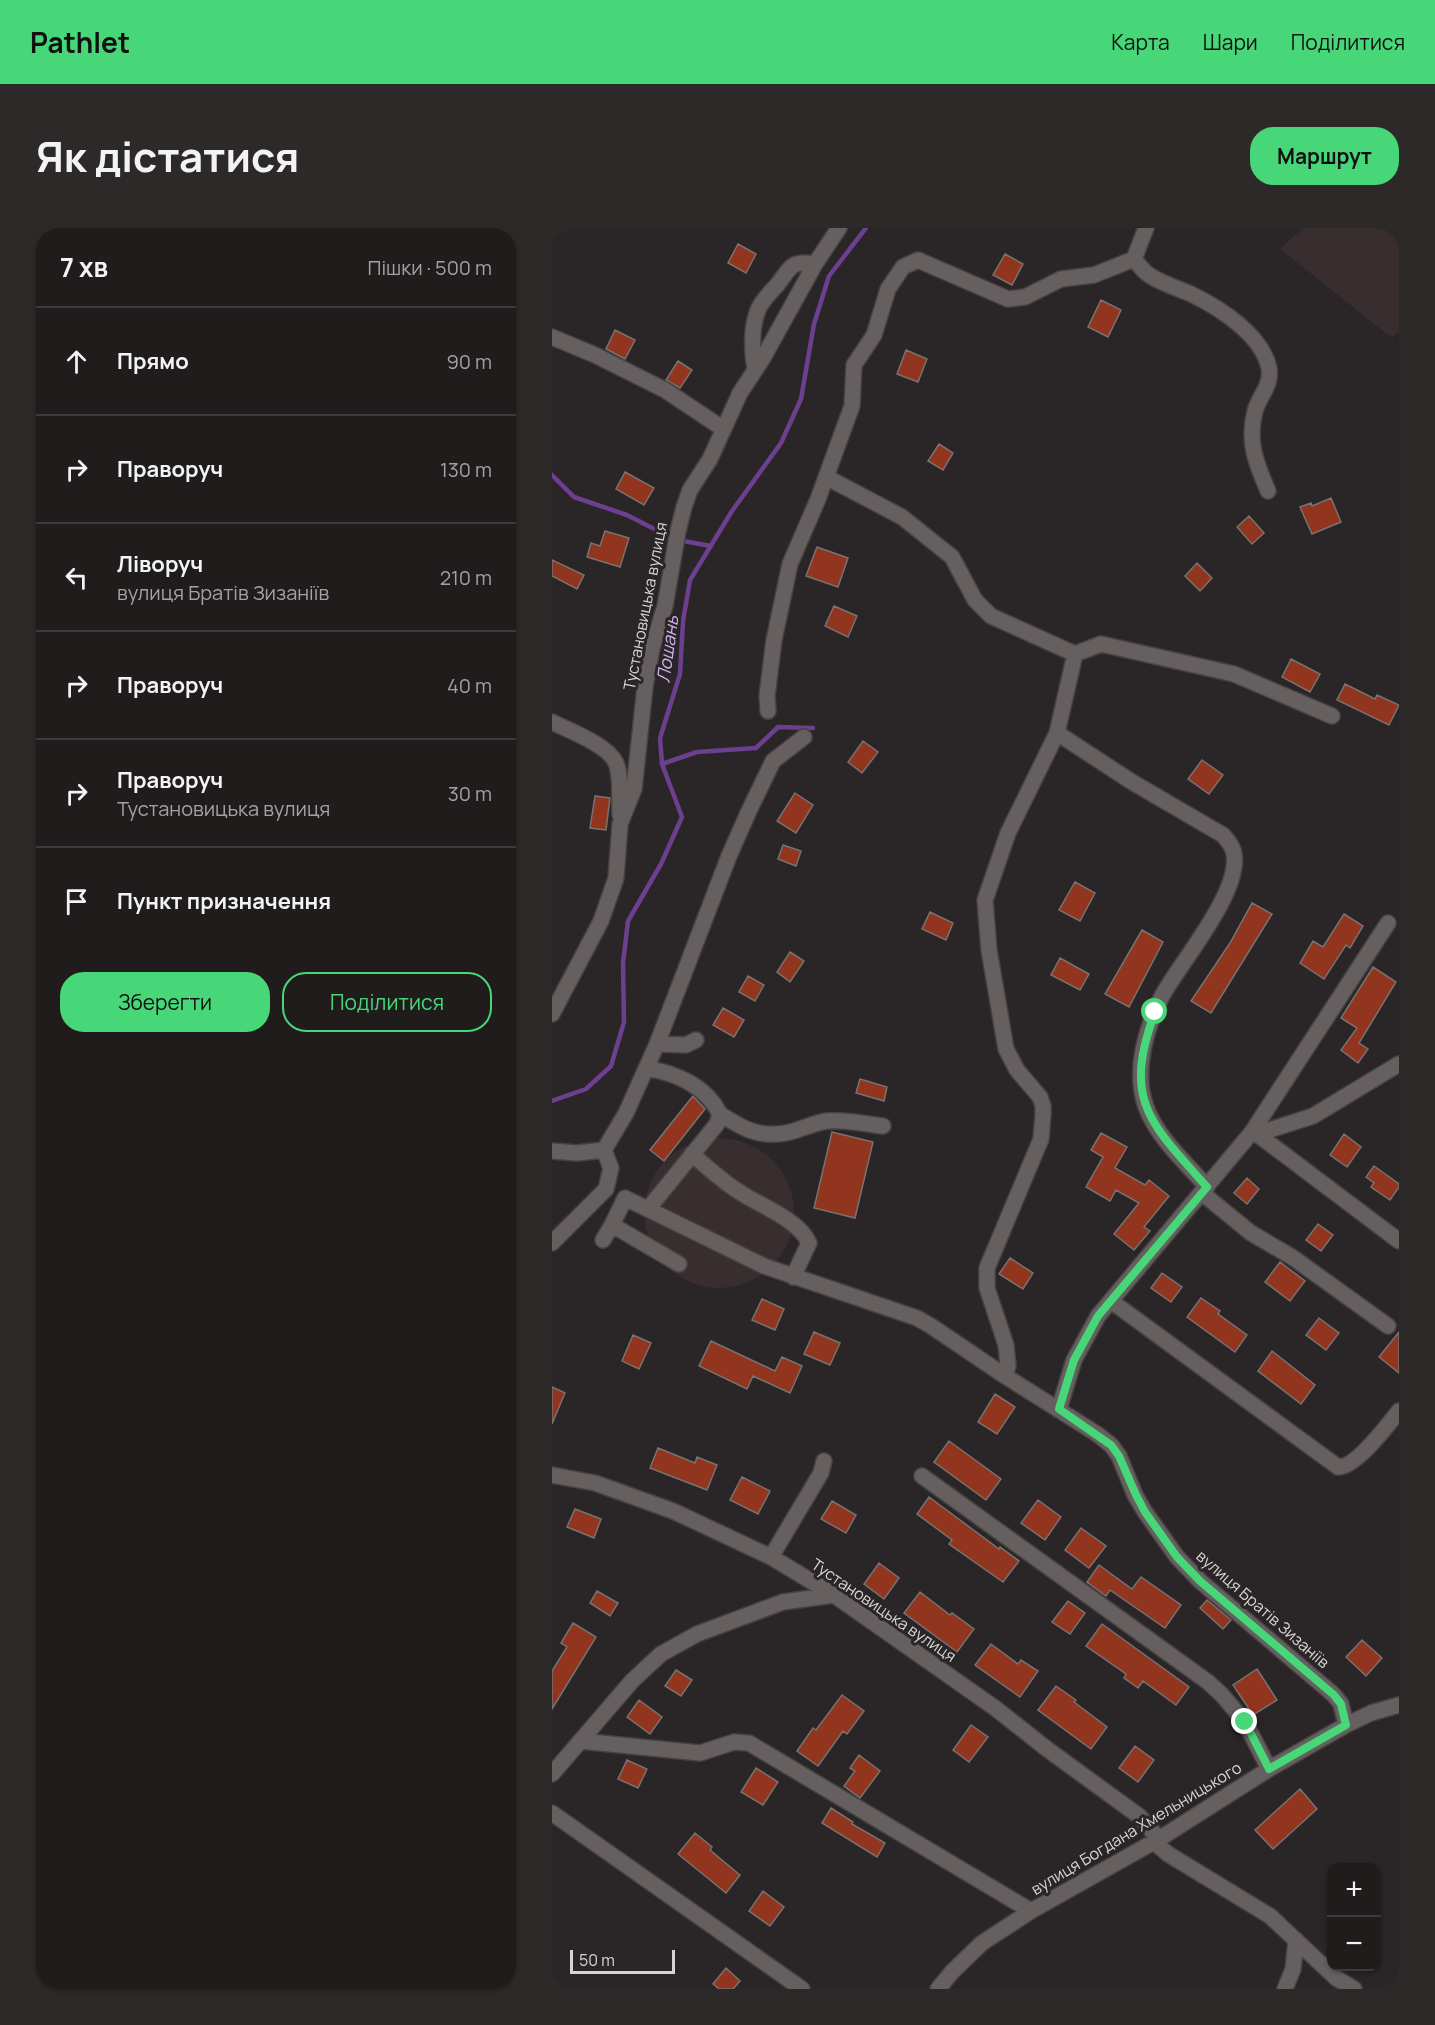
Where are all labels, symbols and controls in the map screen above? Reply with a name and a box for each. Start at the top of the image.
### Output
text: Pathlet [30,23,130,61]
text: Карта [1111,28,1170,56]
text: Шари [1203,28,1258,56]
text: Поділитися [1291,28,1405,56]
text: Як дістатися [36,127,299,185]
button: Маршрут [1250,127,1399,185]
text: 7 хв [60,249,108,285]
text: Пішки · 500 m [368,254,492,281]
icon: ahead [60,345,93,378]
text: Прямо [117,346,189,376]
text: 90 m [446,348,492,375]
icon: right [60,453,93,486]
text: Праворуч [117,454,223,484]
text: 130 m [440,456,492,483]
street label: Тустановицька вулиця [618,520,672,692]
text: Ліворуч [117,549,203,579]
icon: left [60,561,93,594]
text: 210 m [440,564,492,591]
text: вулиця Братів Зизаніїв [117,579,329,606]
water label: Лошань [650,614,684,684]
icon: right [60,669,93,702]
text: Праворуч [117,670,223,700]
text: 40 m [447,672,492,699]
text: Праворуч [117,765,223,795]
icon: right [60,777,93,810]
text: 30 m [448,780,492,807]
text: Тустановицька вулиця [117,795,330,822]
icon: arrive [60,885,93,918]
text: Пункт призначення [117,886,331,916]
button: Зберегти [60,972,270,1032]
button: Поділитися [282,972,492,1032]
route start [1141,998,1167,1024]
street label: вулиця Братів Зизаніїв [1192,1545,1335,1673]
street label: Тустановицька вулиця [807,1553,961,1667]
route end [1231,1708,1257,1734]
street label: вулиця Богдана Хмельницького [1027,1756,1245,1900]
map controls [1327,1863,1381,1971]
button: + [1327,1863,1381,1917]
button: − [1327,1917,1381,1971]
scale bar [570,1947,675,1974]
text: 50 m [579,1949,615,1971]

